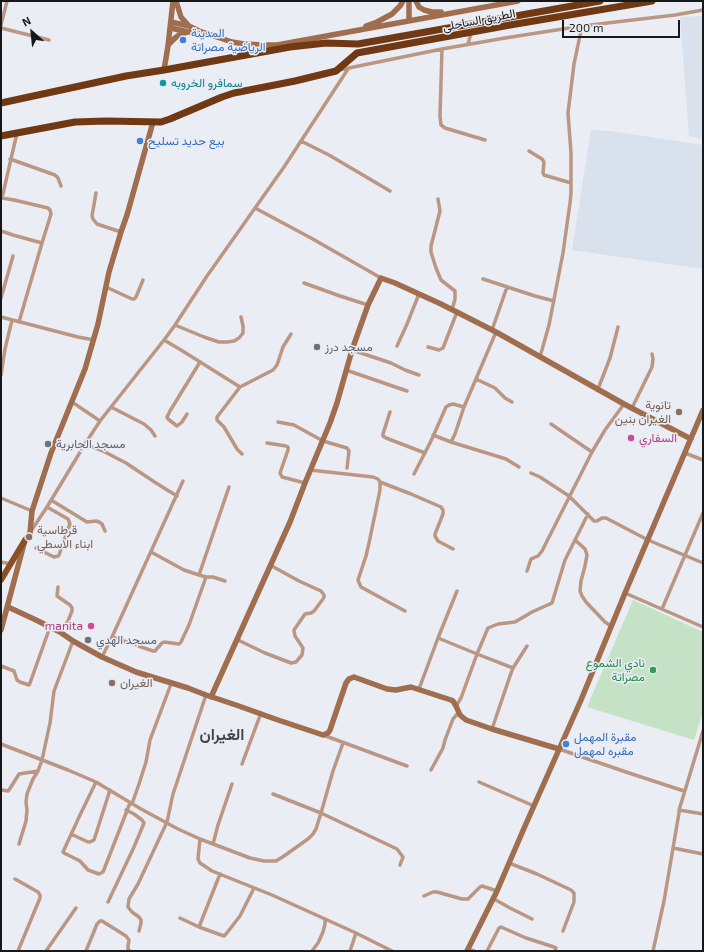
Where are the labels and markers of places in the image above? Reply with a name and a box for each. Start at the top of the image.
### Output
place label: المدينة الرياضية مصراتة [191,26,266,54]
marker: المدينة الرياضية مصراتة [178,35,188,45]
place label: سمافرو الخروبه [171,76,242,90]
marker: سمافرو الخروبه [158,78,168,88]
place label: بيع حديد تسليح [148,134,225,148]
marker: بيع حديد تسليح [135,136,145,146]
place label: مسجد درز [325,340,373,354]
marker: مسجد درز [312,342,322,352]
place label: تانوية الغيران بنين [615,398,671,426]
marker: تانوية الغيران بنين [674,407,684,417]
place label: السفاري [639,431,677,445]
marker: السفاري [626,433,636,443]
place label: مسجد الجابرية [56,437,125,451]
marker: مسجد الجابرية [43,439,53,449]
place label: قرطاسية ابناء الاسطي [37,523,93,551]
marker: قرطاسية ابناء الاسطي [24,532,34,542]
place label: manita [45,619,83,633]
marker: manita [86,621,96,631]
place label: مسجد الهدي [96,633,157,647]
marker: مسجد الهدي [83,635,93,645]
place label: نادي الشموع مصراتة [586,656,645,684]
marker: نادي الشموع مصراتة [648,665,658,675]
place label: الغيران [120,676,153,690]
marker: الغيران [107,678,117,688]
place label: مقبرة المهمل مقبره لمهمل [574,730,637,758]
marker: مقبرة المهمل مقبره لمهمل [561,739,571,749]

